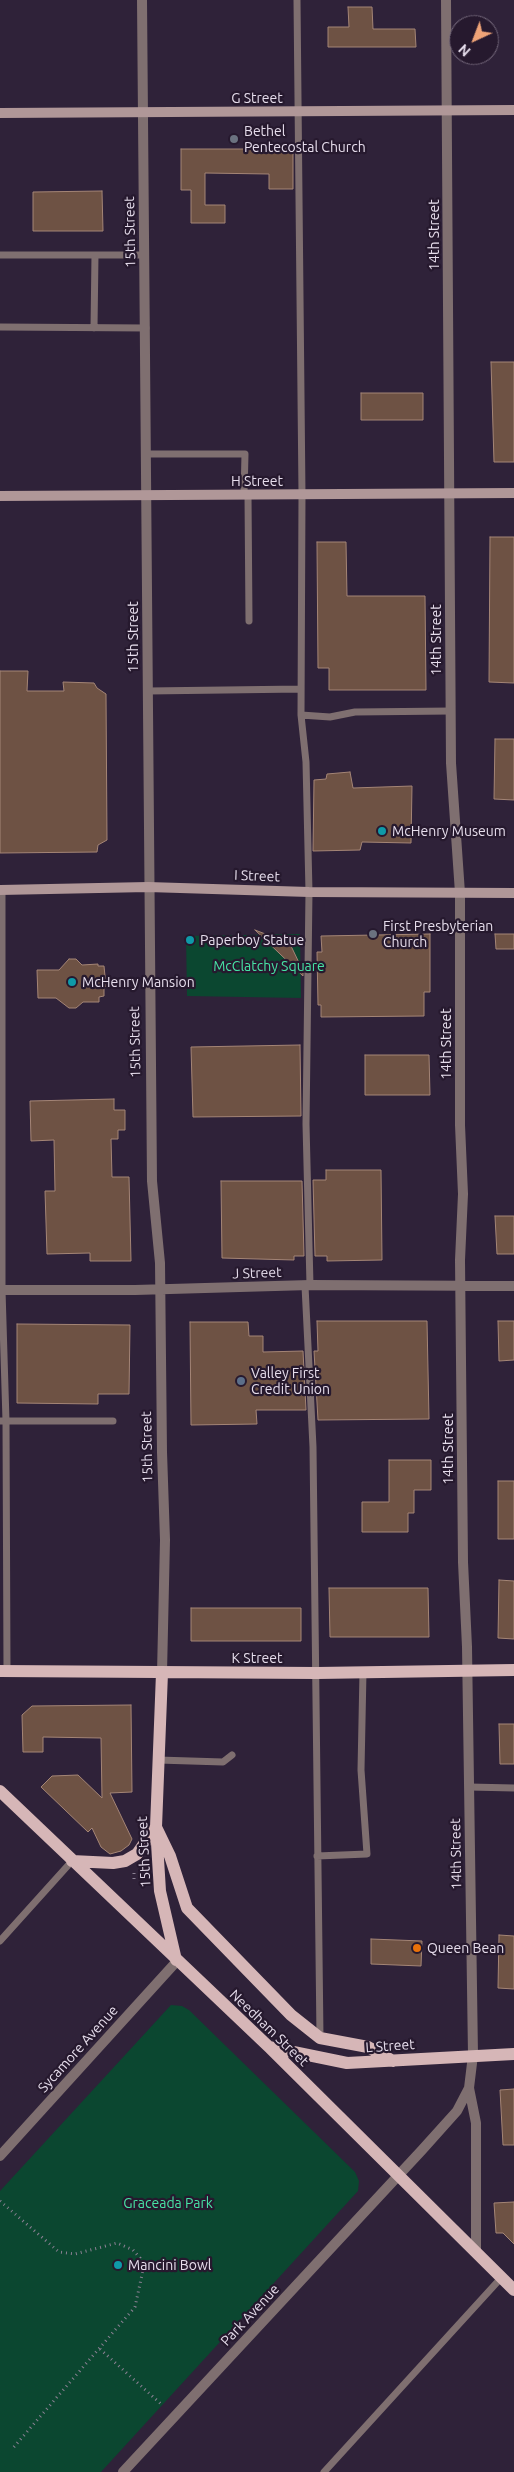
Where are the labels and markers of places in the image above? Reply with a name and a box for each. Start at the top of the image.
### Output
place label: Bethel Pentecostal Church [244,123,366,156]
marker: Bethel Pentecostal Church [228,133,240,145]
place label: McHenry Museum [392,823,506,839]
marker: McHenry Museum [376,825,388,837]
place label: First Presbyterian Church [383,918,493,950]
marker: First Presbyterian Church [367,928,379,940]
place label: Paperboy Statue [200,932,304,948]
marker: Paperboy Statue [184,934,196,946]
place label: McHenry Mansion [82,974,195,990]
marker: McHenry Mansion [66,976,78,988]
place label: Valley First Credit Union [251,1365,330,1398]
marker: Valley First Credit Union [235,1375,247,1387]
place label: Queen Bean [427,1940,504,1956]
marker: Queen Bean [411,1942,423,1954]
place label: Mancini Bowl [128,2257,211,2273]
marker: Mancini Bowl [112,2259,124,2271]

